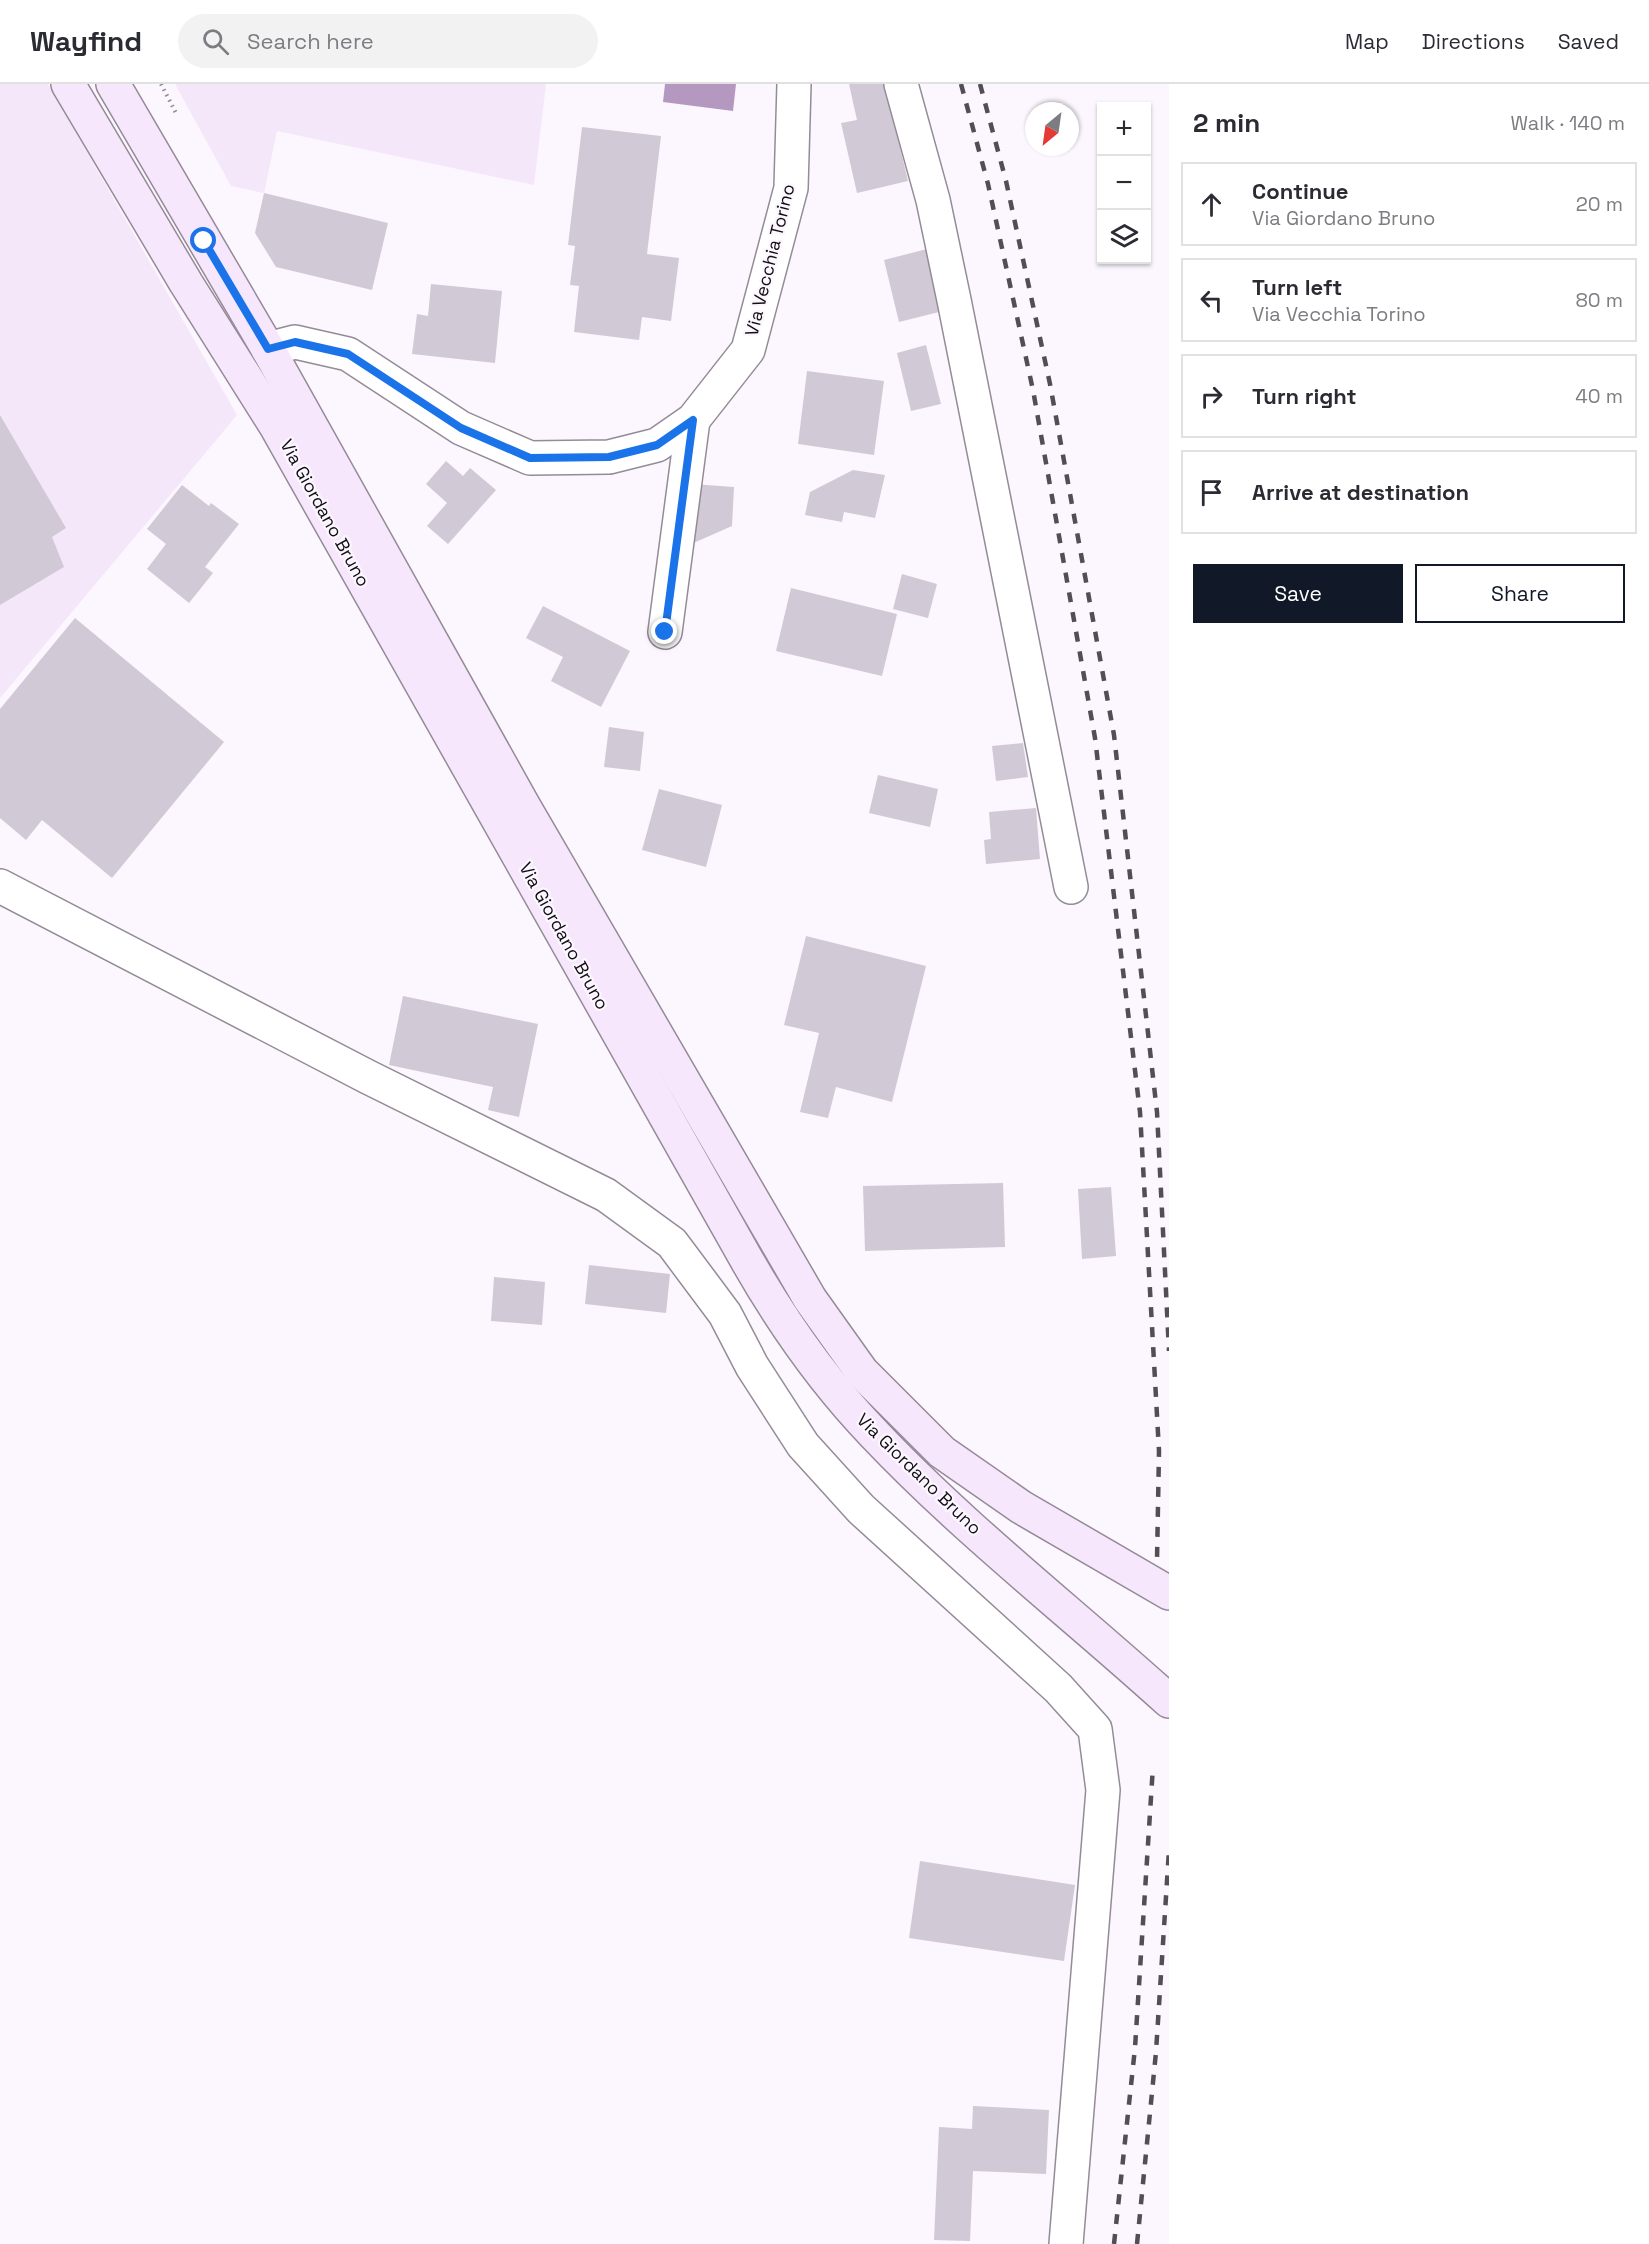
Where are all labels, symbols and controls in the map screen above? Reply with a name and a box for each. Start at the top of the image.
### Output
search box [178,14,598,68]
text: Wayfind [30,23,142,59]
icon: search [199,25,232,58]
text: Search here [247,27,374,55]
text: Map [1345,28,1389,55]
text: Directions [1422,28,1525,55]
text: Saved [1558,28,1619,55]
north arrow [1025,102,1079,156]
map controls [1097,102,1151,264]
button: + [1097,102,1151,156]
text: 2 min [1193,106,1260,140]
text: Walk · 140 m [1511,110,1625,136]
button: − [1097,156,1151,210]
text: Continue [1252,177,1348,205]
street label: Via Vecchia Torino [739,181,800,338]
icon: ahead [1195,188,1228,221]
text: 20 m [1576,191,1623,217]
text: Via Giordano Bruno [1252,205,1435,231]
button: layers [1097,210,1151,264]
route start [190,227,216,253]
text: Turn left [1252,273,1342,301]
icon: left [1195,284,1228,317]
text: 80 m [1575,287,1623,313]
text: Via Vecchia Torino [1252,301,1426,327]
icon: right [1195,380,1228,413]
text: Turn right [1252,382,1357,410]
text: 40 m [1575,383,1623,409]
street label: Via Giordano Bruno [275,435,375,590]
icon: arrive [1195,476,1228,509]
text: Arrive at destination [1252,478,1469,506]
button: Save [1193,564,1403,623]
button: Share [1415,564,1625,623]
route end [651,618,677,644]
street label: Via Giordano Bruno [514,858,614,1013]
street label: Via Giordano Bruno [852,1408,987,1539]

